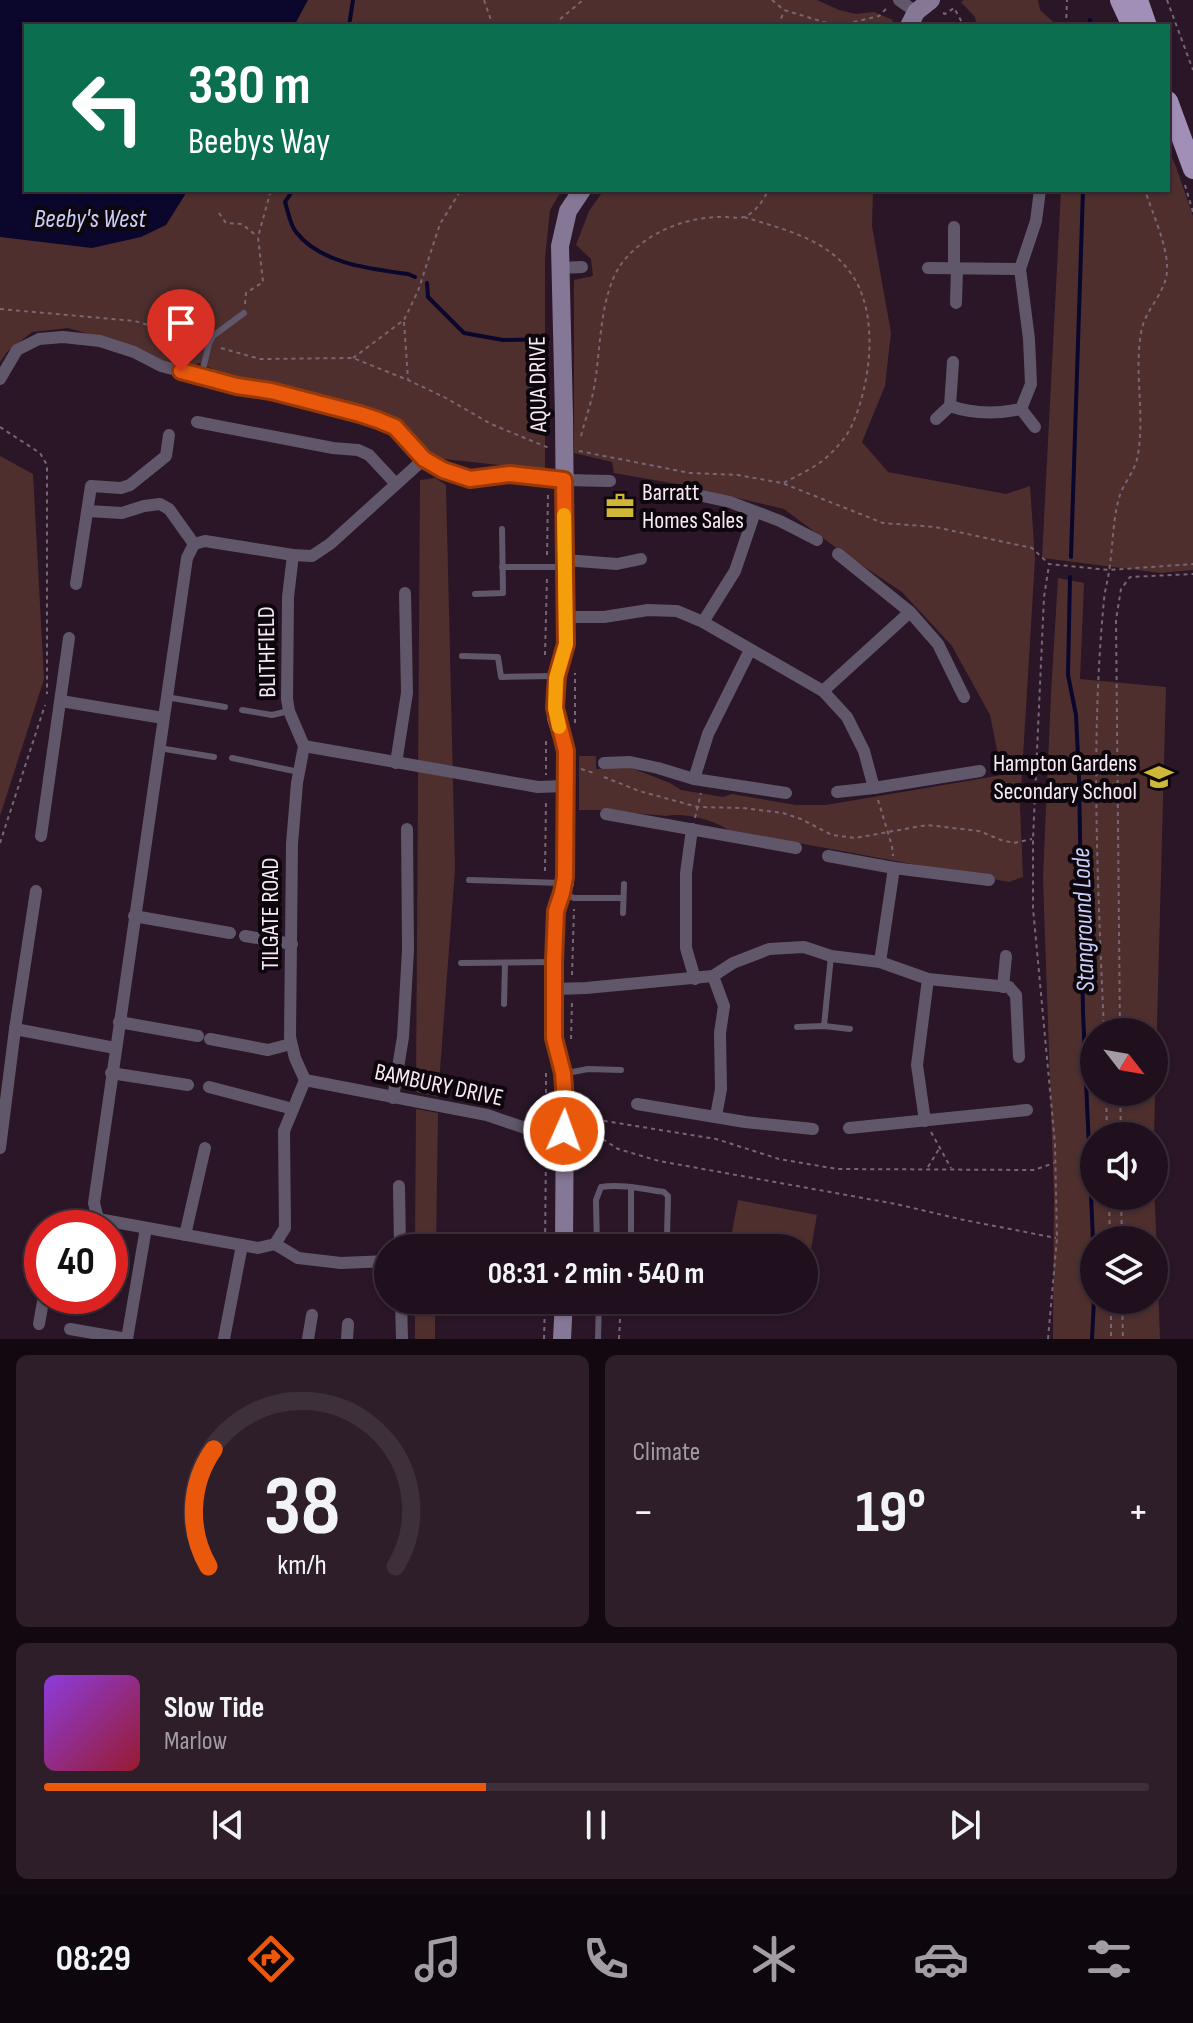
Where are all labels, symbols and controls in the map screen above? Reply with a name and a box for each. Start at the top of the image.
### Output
text: 330 m [188,53,311,120]
icon: left [56,56,160,160]
text: Beebys Way [188,121,330,164]
water label: Beeby's West [34,204,147,235]
pin [147,289,215,371]
icon: arrive [159,301,203,345]
street label: AQUA DRIVE [523,336,553,433]
place label: Barratt Homes Sales [642,478,744,535]
office icon: Barratt Homes Sales [605,491,635,521]
street label: BLITHFIELD [252,606,282,698]
place label: Hampton Gardens Secondary School [993,749,1137,806]
school or university icon: Hampton Gardens Secondary School [1144,762,1174,792]
water label: Stanground Lode [1066,847,1102,993]
street label: TILGATE ROAD [256,858,285,970]
north arrow [1080,1018,1168,1106]
map controls [1080,1018,1168,1314]
street label: BAMBURY DRIVE [372,1057,506,1113]
position arrow [522,1089,606,1173]
button: sound [1080,1122,1168,1210]
speed limit sign: 40 [24,1210,128,1314]
button: layers [1080,1226,1168,1314]
text: 08:31 · 2 min · 540 m [488,1256,704,1292]
text: Climate [633,1437,700,1468]
text: 38 [264,1458,341,1558]
text: 19° [855,1477,926,1549]
text: − [633,1486,654,1539]
text: + [1127,1486,1149,1539]
text: km/h [278,1548,327,1583]
text: Slow Tide [164,1690,264,1726]
text: Marlow [164,1726,227,1757]
icon: previous [206,1803,250,1847]
icon: pause [574,1803,618,1847]
icon: next [943,1803,987,1847]
icon: directions [243,1931,299,1987]
icon: music [410,1931,466,1987]
icon: phone [578,1931,634,1987]
icon: climate [746,1931,802,1987]
icon: car [913,1931,969,1987]
icon: filters [1081,1931,1137,1987]
text: 08:29 [56,1938,131,1981]

